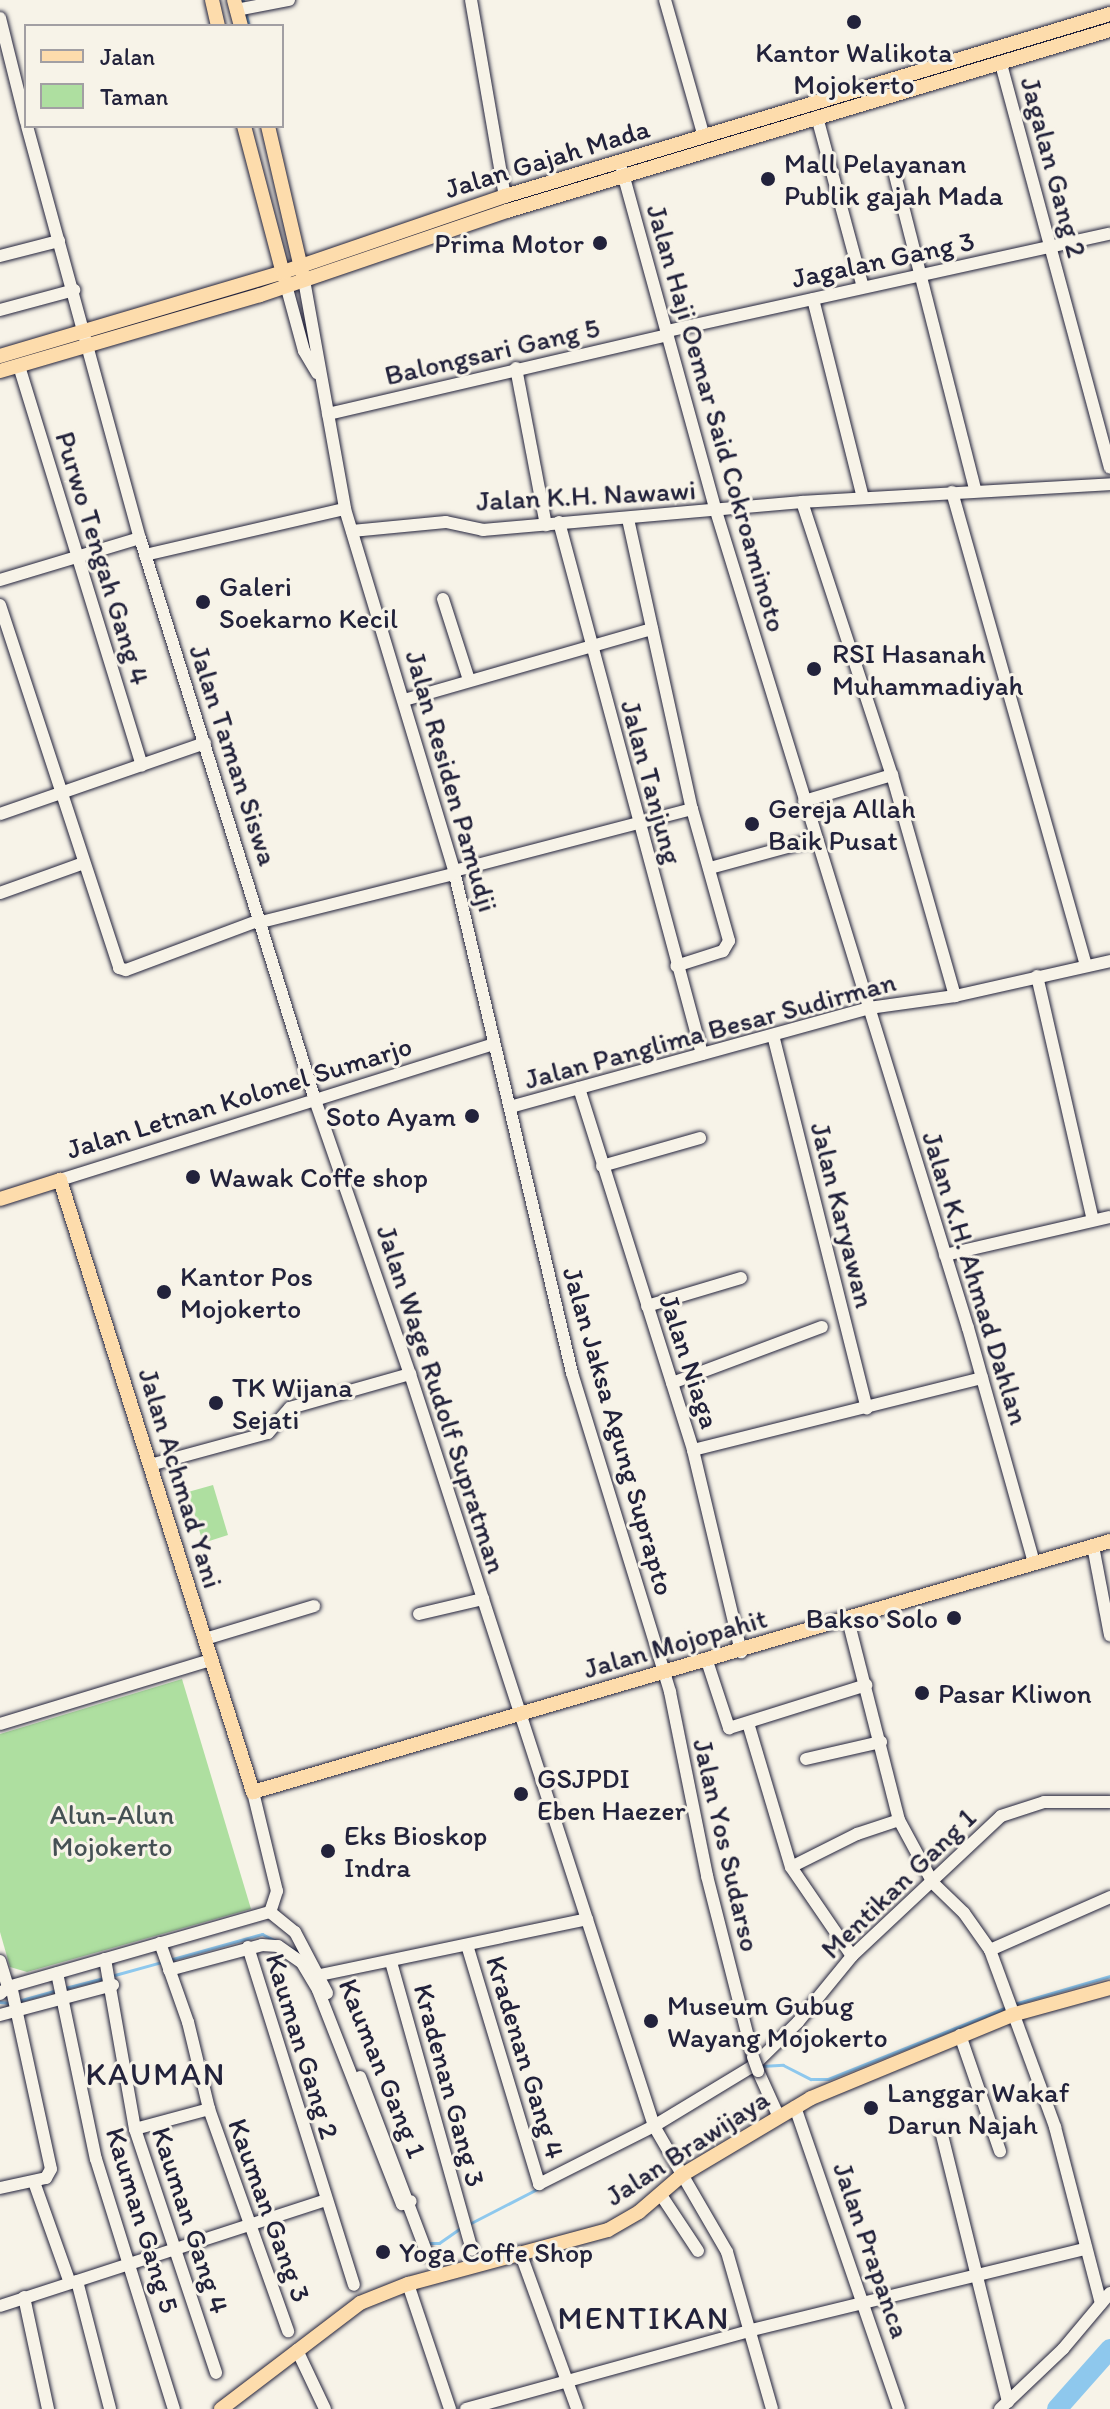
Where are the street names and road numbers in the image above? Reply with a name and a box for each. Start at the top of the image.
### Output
street label: Jagalan Gang 2 [1014,73,1094,261]
street label: Jalan Gajah Mada [441,111,653,205]
street label: Jalan Haji Oemar Said Cokroaminoto [640,200,794,636]
street label: Jagalan Gang 3 [789,223,977,295]
street label: Balongsari Gang 5 [381,310,603,392]
street label: Purwo Tengah Gang 4 [49,428,157,688]
street label: Jalan K.H. Nawawi [475,472,697,518]
street label: Jalan Taman Siswa [183,643,285,867]
street label: Jalan Residen Pamudji [399,647,505,915]
street label: Jalan Tanjung [614,697,690,867]
street label: Jalan Panglima Besar Sudirman [521,964,899,1096]
street label: Jalan Letnan Kolonel Sumarjo [64,1029,414,1165]
street label: Jalan Karyawan [804,1119,882,1311]
street label: Jalan K.H. Ahmad Dahlan [915,1127,1037,1429]
street label: Jalan Wage Rudolf Supratman [370,1221,514,1577]
street label: Jalan Jaksa Agung Suprapto [556,1264,682,1598]
street label: Jalan Niaga [652,1290,728,1432]
street label: Jalan Achmad Yani [132,1364,230,1592]
street label: Jalan Mojopahit [580,1601,770,1685]
street label: Jalan Yos Sudarso [686,1736,768,1954]
street label: Mentikan Gang 1 [813,1800,983,1966]
street label: Kauman Gang 2 [259,1949,347,2143]
street label: Kradenan Gang 4 [479,1951,573,2163]
street label: Kauman Gang 1 [332,1973,434,2163]
street label: Kradenan Gang 3 [407,1979,493,2191]
street label: Jalan Brawijaya [598,2081,776,2213]
street label: Kauman Gang 3 [221,2114,319,2306]
street label: Kauman Gang 4 [145,2122,237,2318]
street label: Kauman Gang 5 [99,2123,187,2317]
street label: Jalan Prapanca [826,2158,918,2342]

